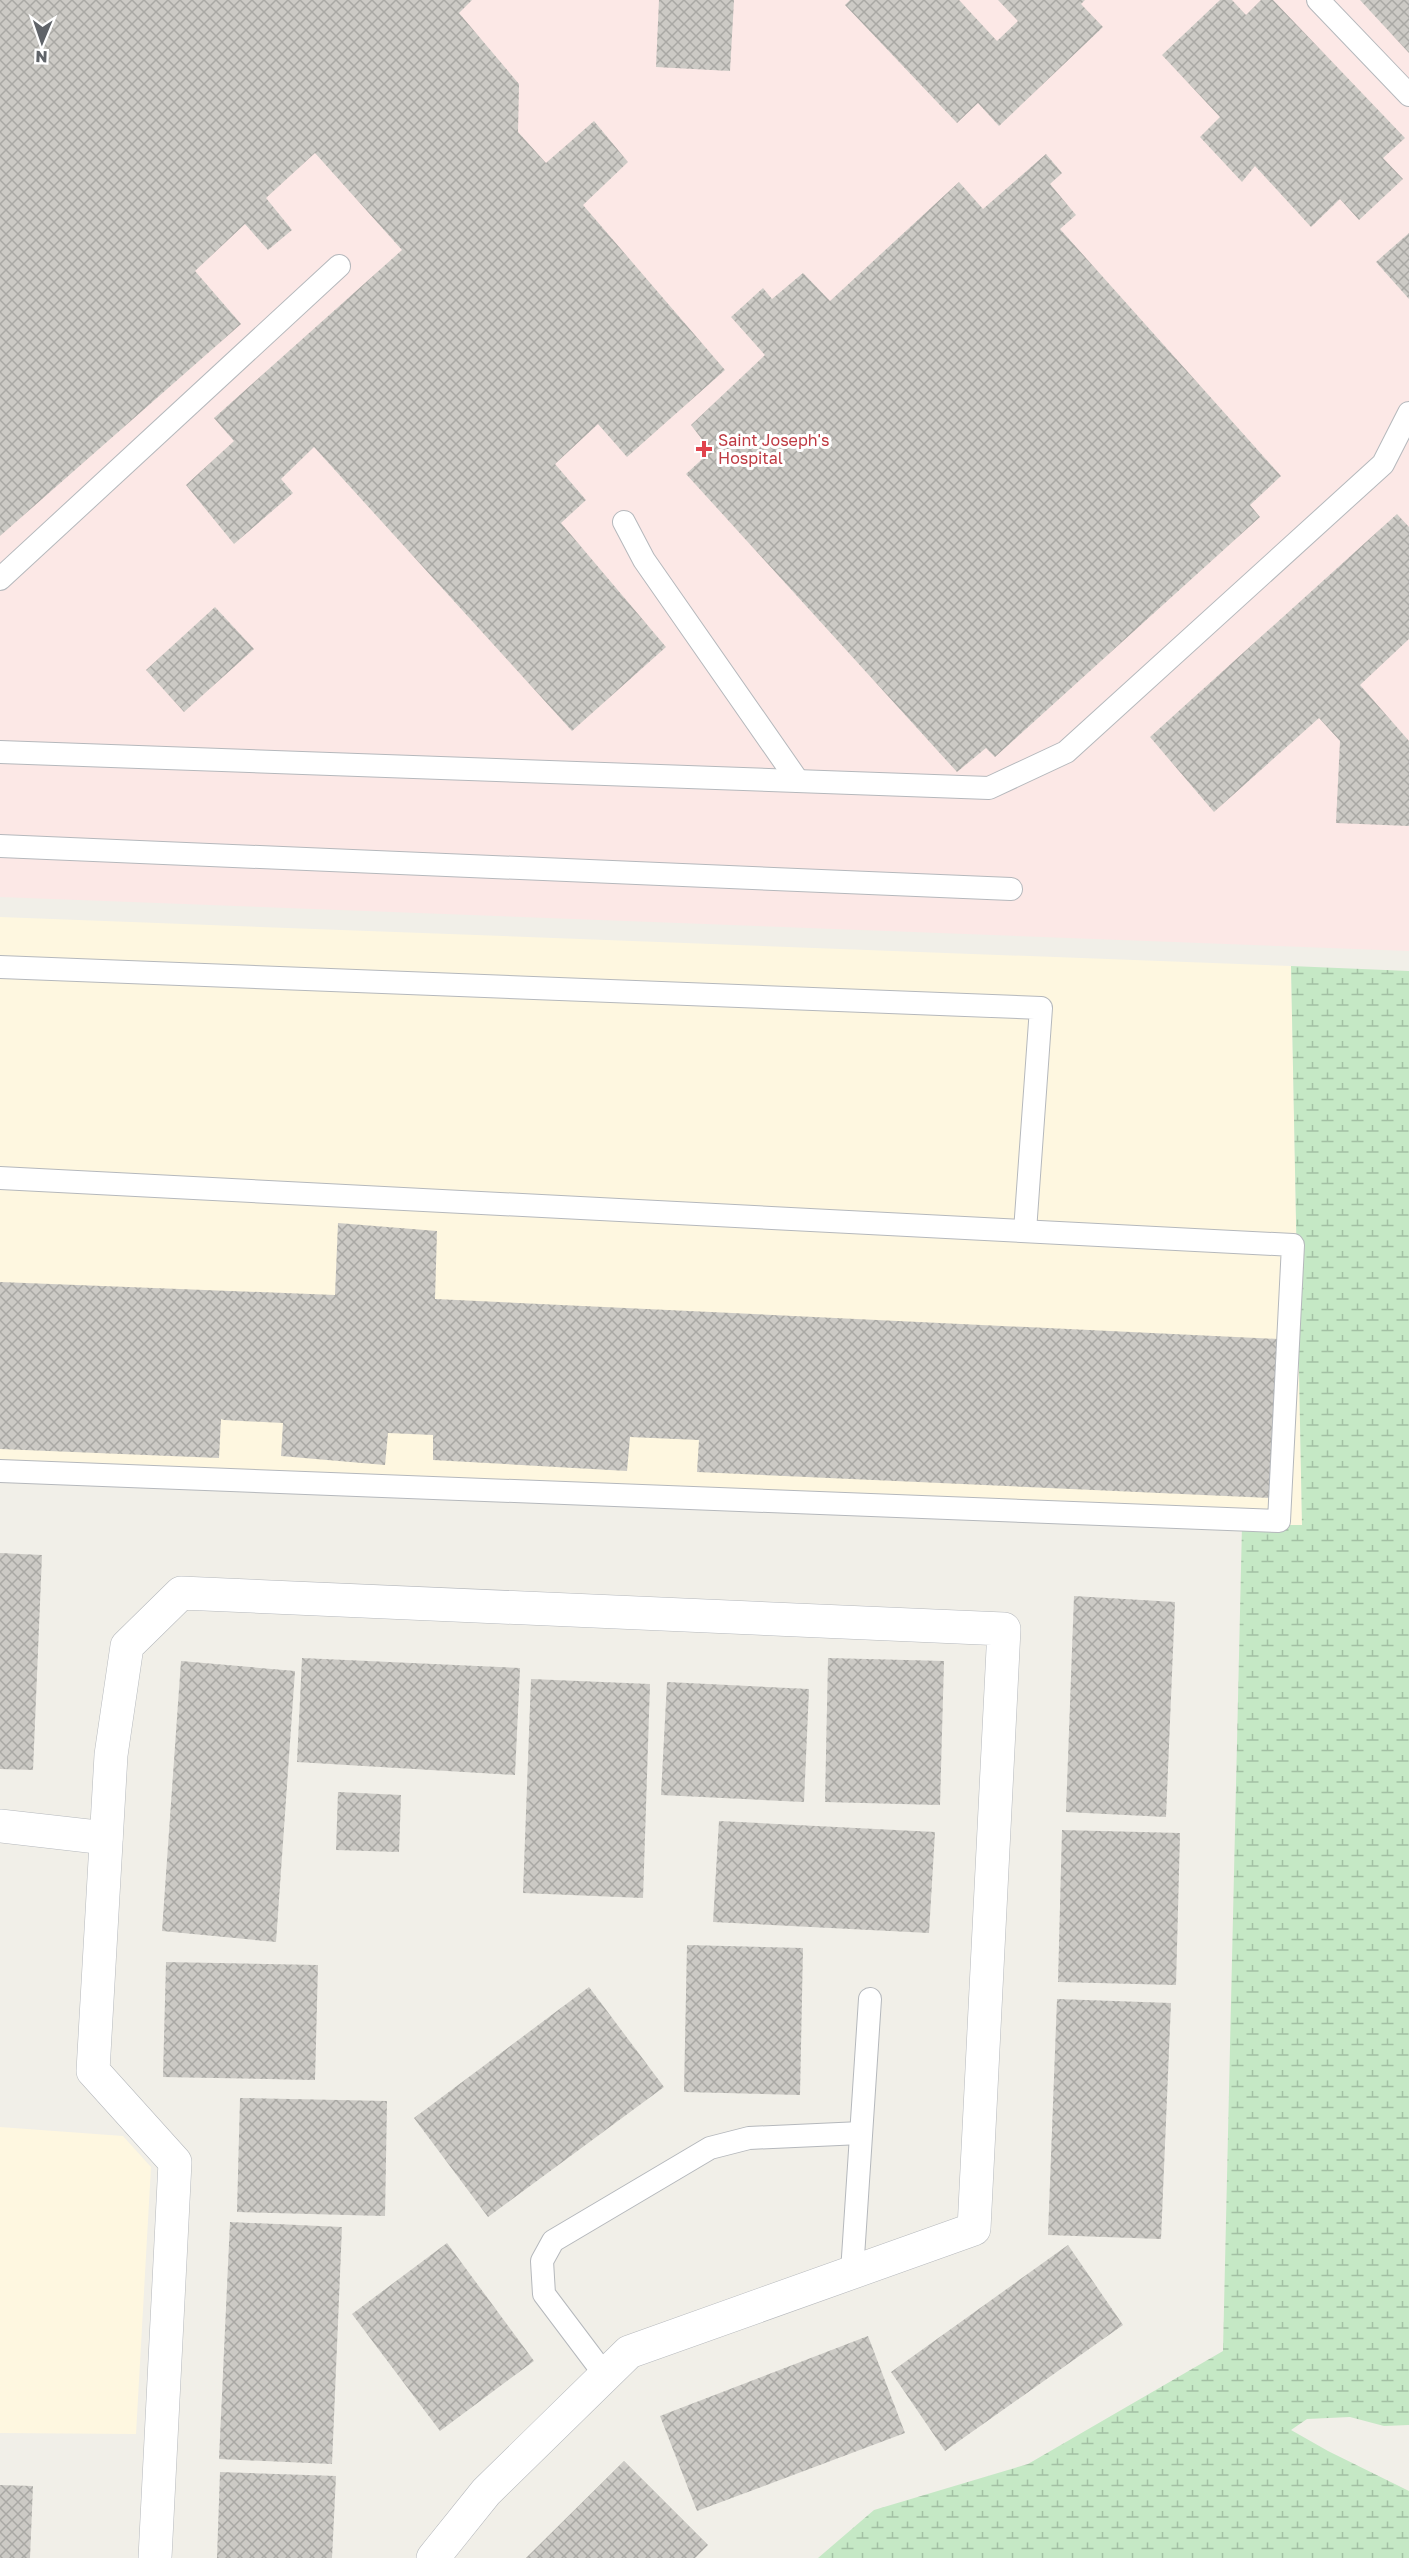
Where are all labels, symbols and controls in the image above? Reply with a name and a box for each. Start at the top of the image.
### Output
north arrow [12,12,72,72]
text: N [35,47,48,67]
place label: Saint Joseph's Hospital [718,430,829,468]
marker: Saint Joseph's Hospital [695,440,713,458]

